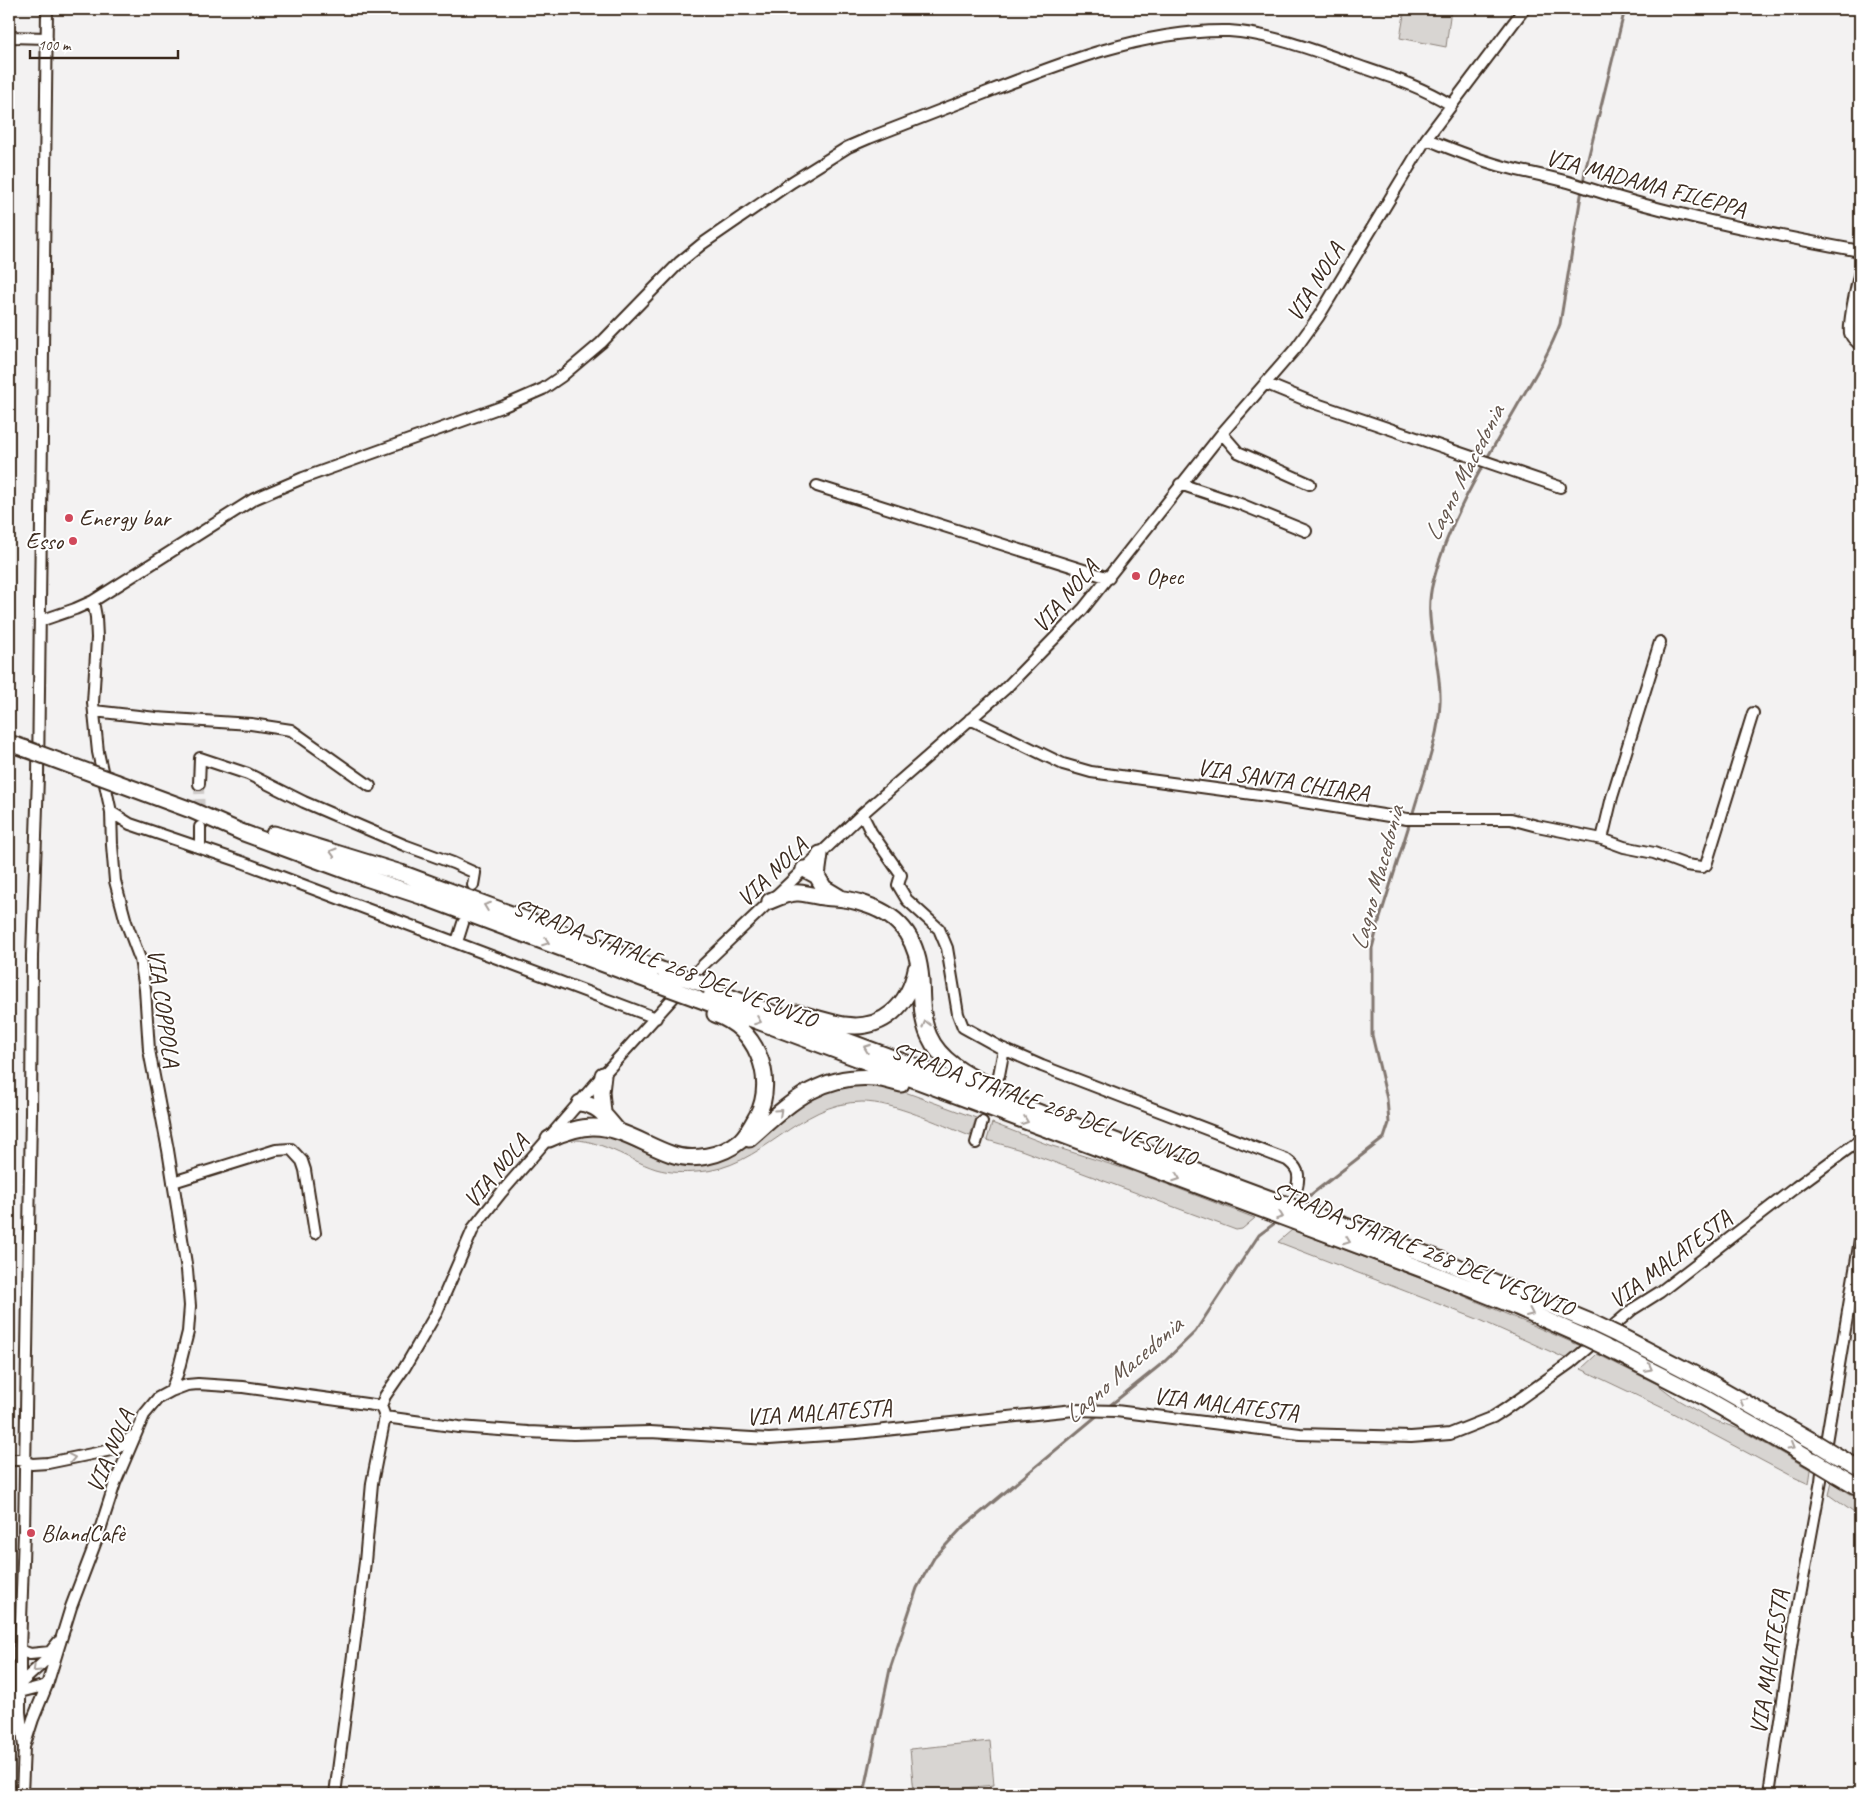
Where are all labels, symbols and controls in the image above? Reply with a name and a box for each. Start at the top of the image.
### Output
scale bar [30,28,178,60]
text: 100 m [38,36,72,55]
street label: VIA MADAMA FILEPPA [1543,142,1750,224]
street label: VIA NOLA [1279,236,1351,327]
water label: Lagno Macedonia [1416,398,1513,546]
place label: Energy bar [79,503,173,533]
marker: Energy bar [63,512,75,524]
place label: Esso [25,526,65,556]
marker: Esso [67,535,79,547]
street label: VIA NOLA [1025,553,1105,639]
place label: Opec [1146,561,1185,591]
marker: Opec [1130,570,1142,582]
street label: VIA SANTA CHIARA [1195,752,1372,809]
water label: Lagno Macedonia [1342,800,1412,954]
street label: VIA NOLA [730,830,814,913]
one-way arrow [330,848,338,858]
street label: STRADA STATALE 268 DEL VESUVIO [509,891,823,1036]
one-way arrow [483,902,491,912]
one-way arrow [542,937,550,947]
street label: VIA COPPOLA [141,947,187,1070]
one-way arrow [753,1015,762,1026]
one-way arrow [921,1020,931,1029]
street label: STRADA STATALE 268 DEL VESUVIO [887,1035,1203,1174]
one-way arrow [863,1044,872,1054]
one-way arrow [774,1109,783,1118]
one-way arrow [1020,1115,1029,1125]
street label: VIA NOLA [457,1127,536,1214]
one-way arrow [1172,1172,1181,1182]
street label: STRADA STATALE 268 DEL VESUVIO [1268,1175,1580,1324]
street label: VIA MALATESTA [1603,1203,1738,1315]
one-way arrow [1275,1210,1284,1220]
one-way arrow [1342,1235,1350,1245]
one-way arrow [1525,1307,1534,1318]
water label: Lagno Macedonia [1057,1308,1191,1431]
one-way arrow [1644,1362,1653,1372]
street label: VIA MALATESTA [1152,1380,1301,1428]
street label: VIA MALATESTA [745,1392,894,1432]
one-way arrow [1740,1397,1749,1407]
street label: VIA NOLA [79,1404,141,1497]
one-way arrow [1785,1441,1794,1451]
one-way arrow [68,1454,77,1464]
place label: BlandCafè [41,1518,127,1548]
marker: BlandCafè [25,1527,37,1539]
street label: VIA MALATESTA [1743,1587,1795,1736]
one-way arrow [33,1663,42,1672]

